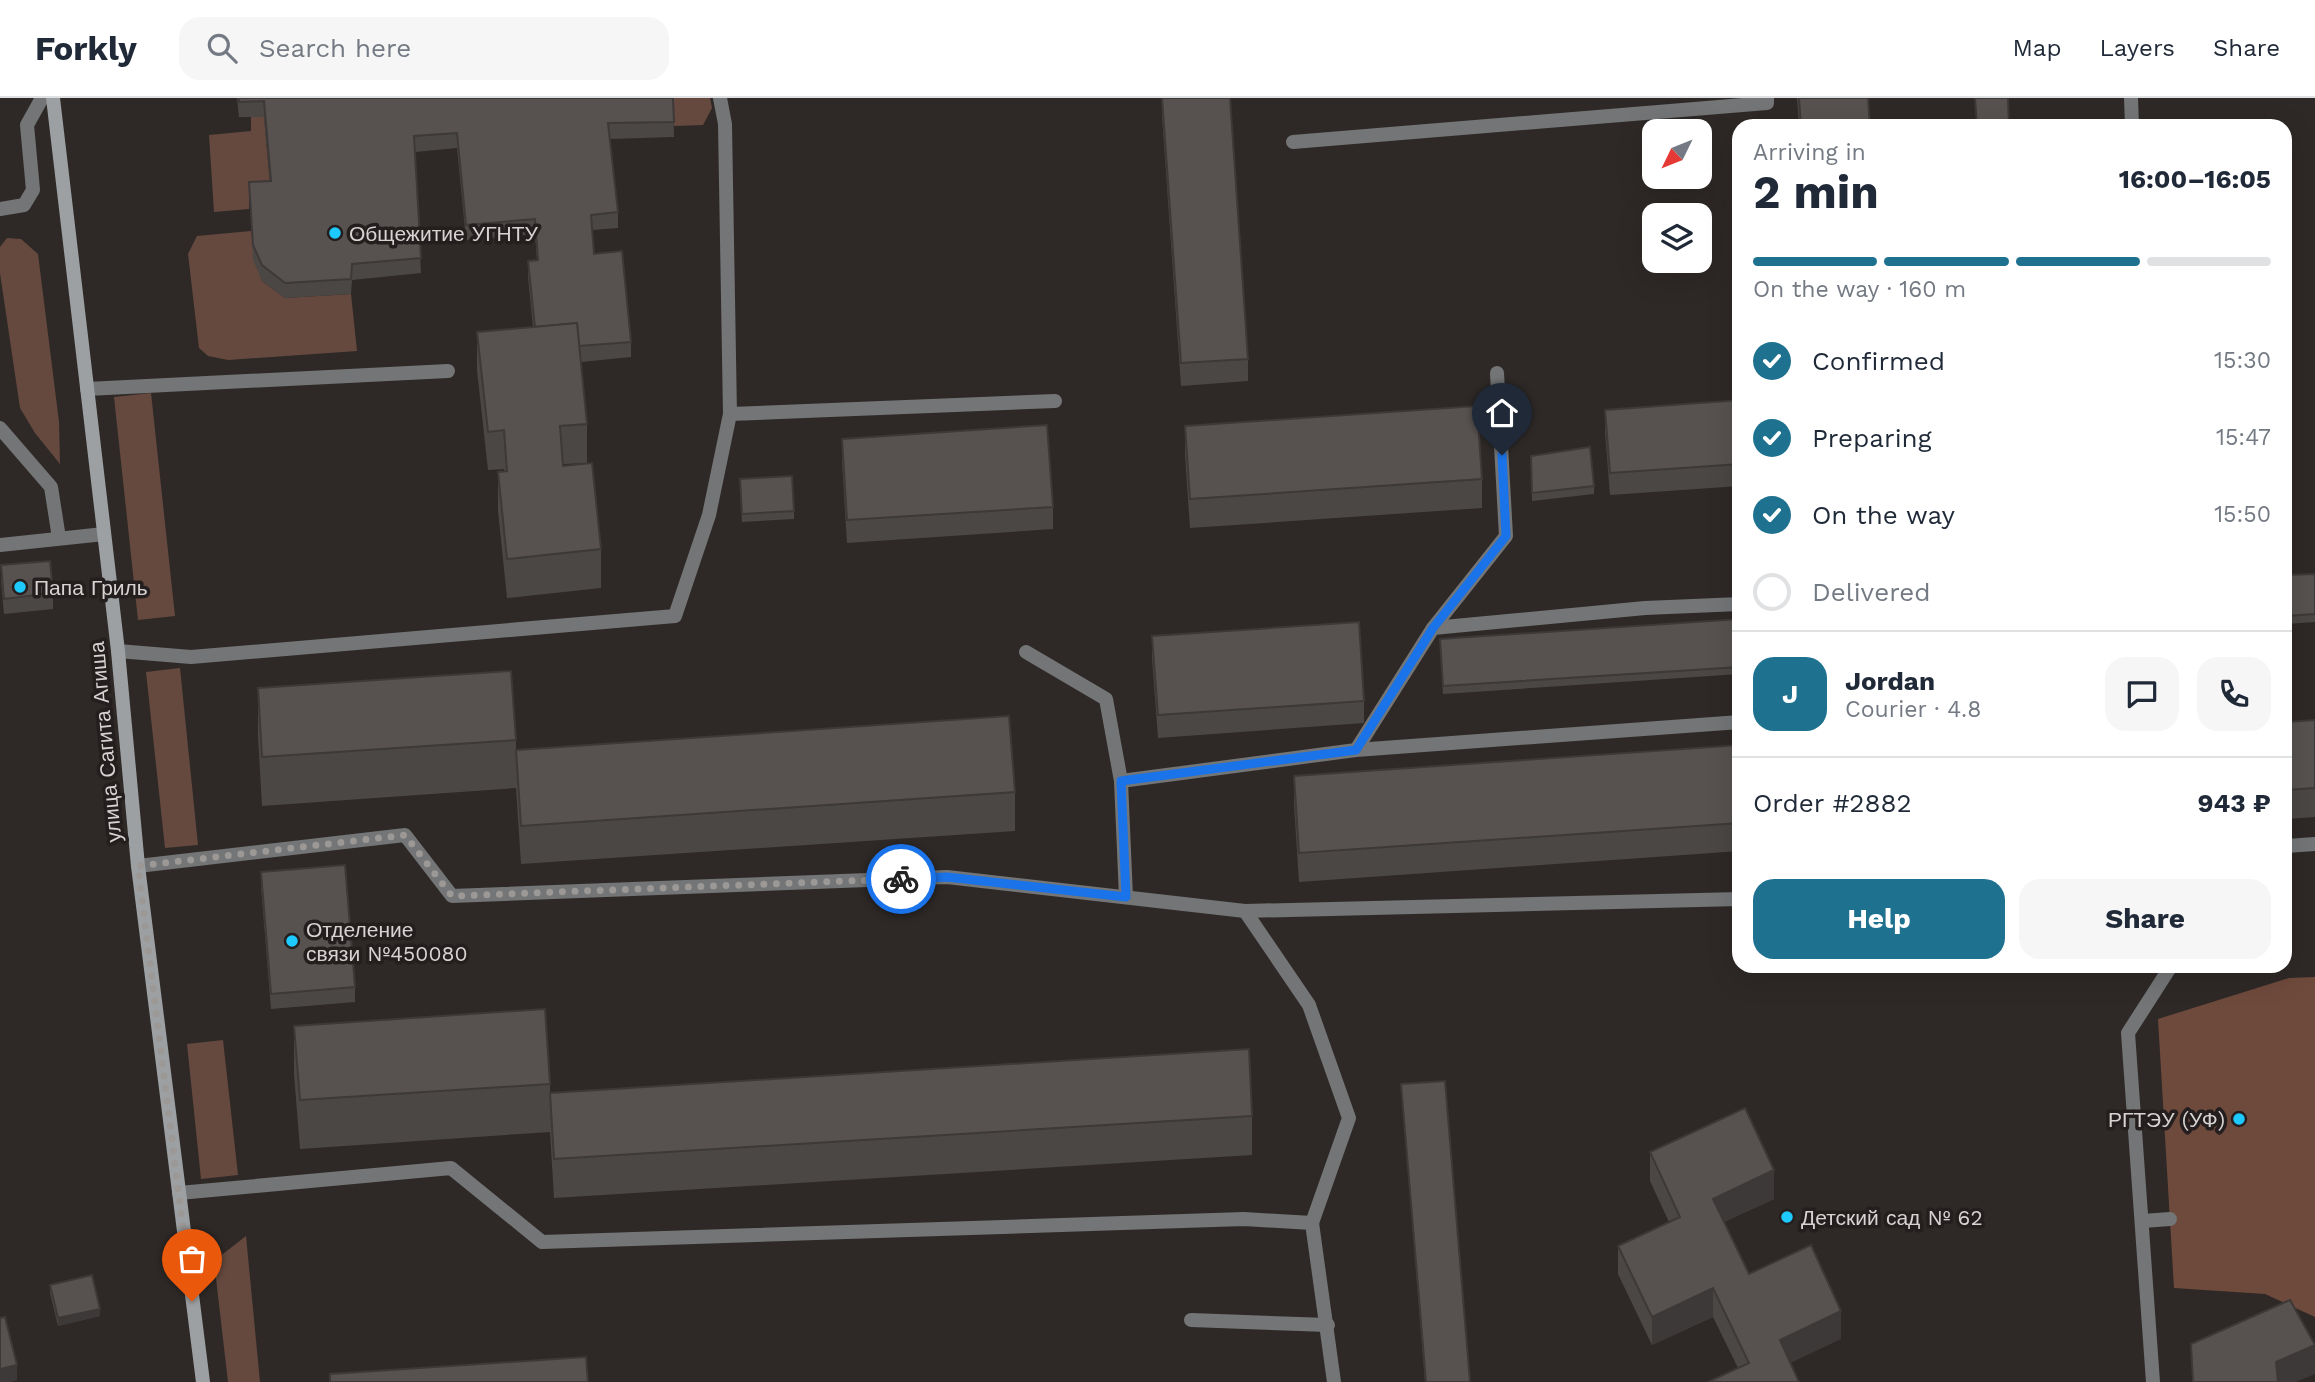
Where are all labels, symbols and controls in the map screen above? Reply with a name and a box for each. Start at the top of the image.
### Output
search box [179,17,669,80]
text: Forkly [35,29,137,68]
icon: search [203,29,241,67]
text: Search here [259,33,411,63]
text: Map [2013,34,2061,62]
text: Layers [2099,34,2175,62]
text: Share [2213,34,2280,62]
north arrow [1642,119,1712,189]
map controls [1642,119,1712,273]
text: Arriving in [1753,139,1866,166]
text: 16:00–16:05 [2119,164,2271,194]
text: 2 min [1753,165,1879,219]
button: layers [1642,203,1712,273]
place label: Общежитие УГНТУ [349,221,539,246]
marker: Общежитие УГНТУ [327,225,343,241]
text: On the way · 160 m [1753,276,1966,303]
icon: check [1753,342,1791,380]
text: Confirmed [1812,346,1945,376]
text: 15:30 [2214,347,2271,374]
pin [1472,383,1532,455]
icon: home [1483,394,1521,432]
icon: check [1753,419,1791,457]
text: Preparing [1812,423,1932,453]
text: 15:47 [2216,424,2271,451]
icon: check [1753,496,1791,534]
text: On the way [1812,500,1955,530]
text: 15:50 [2214,501,2271,528]
place label: Папа Гриль [34,575,148,600]
text: Delivered [1812,577,1931,607]
marker: Папа Гриль [12,579,28,595]
street label: улица Сагита Агиша [84,640,126,843]
button: chat [2105,657,2179,731]
button: phone [2197,657,2271,731]
text: Jordan [1845,666,1935,696]
text: J [1782,679,1798,709]
text: Courier · 4.8 [1845,696,1981,723]
text: Order #2882 [1753,788,1912,818]
text: 943 ₽ [2197,788,2271,818]
courier [866,844,936,914]
icon: bike [882,860,920,898]
button: Help [1753,879,2005,959]
button: Share [2019,879,2271,959]
place label: Отделение связи №450080 [306,917,467,966]
marker: Отделение связи №450080 [284,933,300,949]
place label: РГТЭУ (УФ) [2108,1107,2225,1132]
marker: РГТЭУ (УФ) [2231,1111,2247,1127]
place label: Детский сад № 62 [1801,1205,1983,1230]
marker: Детский сад № 62 [1779,1209,1795,1225]
pin [162,1229,222,1301]
icon: bag [173,1240,211,1278]

